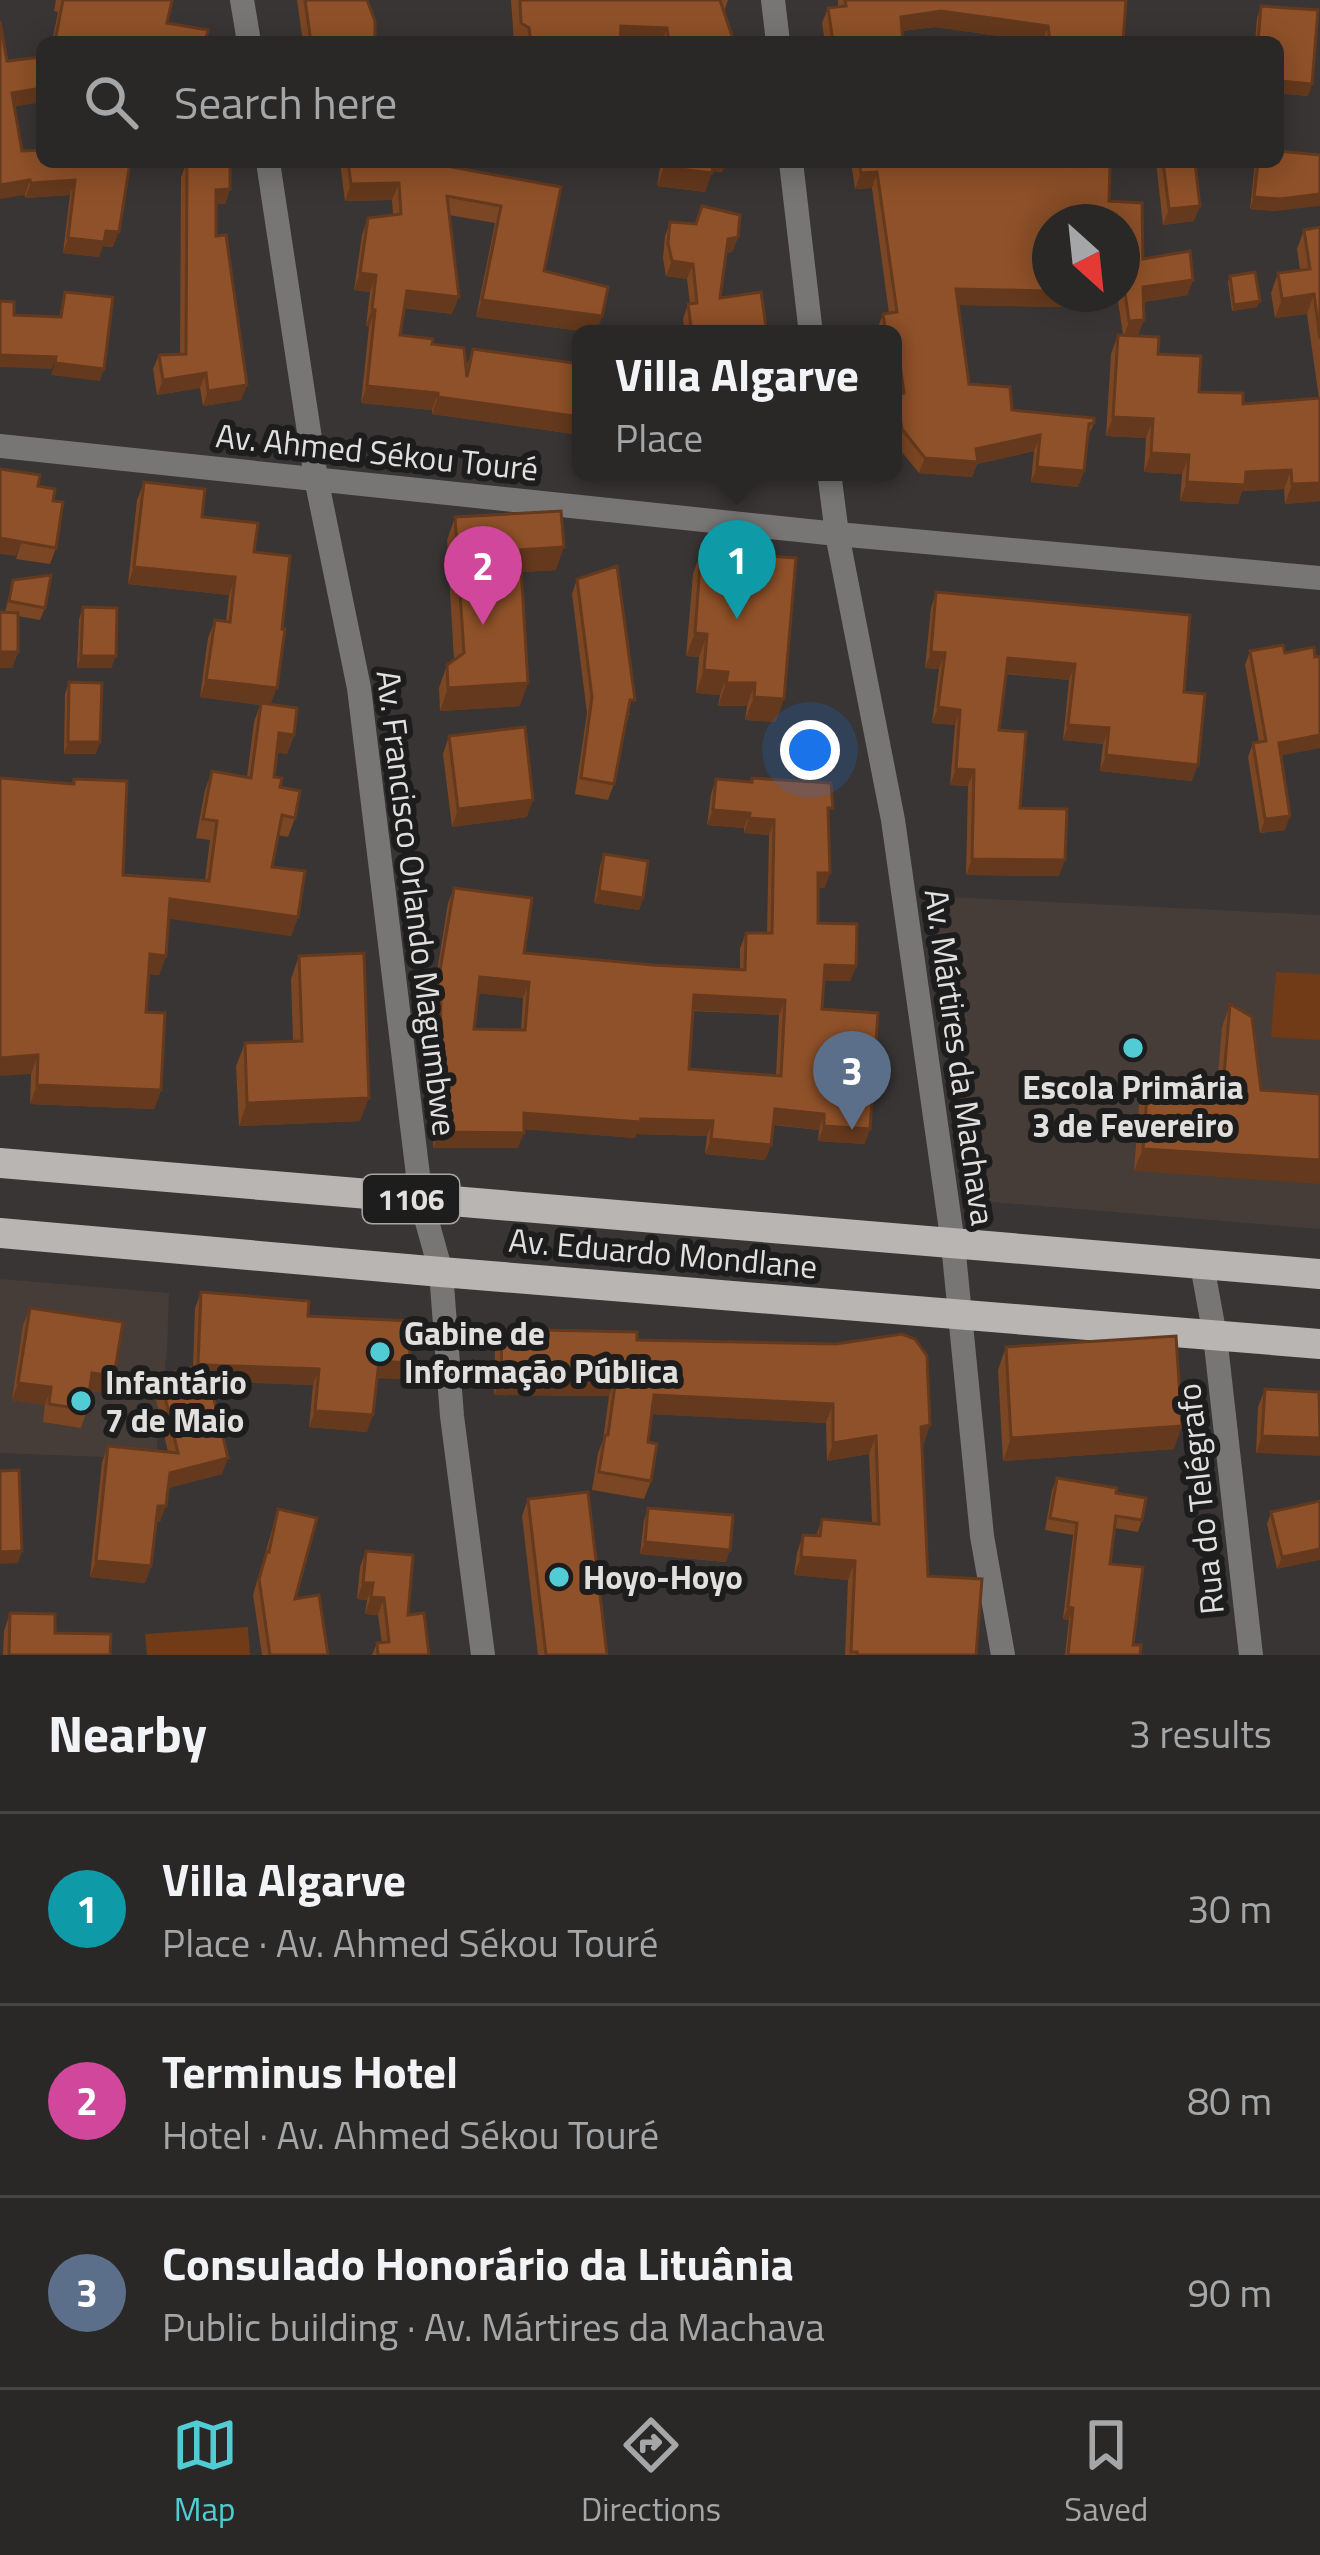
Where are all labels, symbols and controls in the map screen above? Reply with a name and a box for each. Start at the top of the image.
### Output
search box [36,36,1284,168]
text: Search here [174,68,397,136]
icon: search [78,69,144,135]
north arrow [1032,204,1140,312]
popup [572,325,902,481]
text: Villa Algarve [615,340,859,408]
text: Place [615,408,703,467]
street label: Av. Ahmed Sékou Touré [213,410,541,494]
pin: 1 [698,520,776,619]
pin: 2 [444,526,522,625]
street label: Av. Francisco Orlando Magumbwe [364,667,470,1139]
your location [780,720,840,780]
street label: Av. Mártires da Machava [912,886,1008,1228]
pin: 3 [813,1031,891,1130]
marker: Escola Primária 3 de Fevereiro [1120,1035,1146,1061]
place label: Escola Primária 3 de Fevereiro [1022,1062,1244,1150]
road number: 1106 [363,1175,459,1223]
street label: Av. Eduardo Mondlane [507,1215,819,1291]
place label: Gabine de Informação Pública [404,1308,679,1396]
marker: Gabine de Informação Pública [367,1339,393,1365]
place label: Infantário 7 de Maio [105,1357,247,1445]
street label: Rua do Telégrafo [1163,1381,1237,1617]
marker: Infantário 7 de Maio [68,1388,94,1414]
place label: Hoyo-Hoyo [583,1552,743,1602]
marker: Hoyo-Hoyo [546,1564,572,1590]
text: Nearby [48,1694,207,1772]
text: 3 results [1129,1704,1272,1763]
text: Villa Algarve [162,1845,406,1913]
text: 1 [76,1879,98,1938]
text: 30 m [1187,1879,1272,1938]
text: Place · Av. Ahmed Sékou Touré [162,1913,658,1972]
text: Terminus Hotel [162,2037,458,2105]
text: 2 [76,2071,98,2130]
text: 80 m [1187,2071,1272,2130]
text: Hotel · Av. Ahmed Sékou Touré [162,2105,659,2164]
text: Consulado Honorário da Lituânia [162,2229,794,2297]
text: 3 [76,2263,98,2322]
text: 90 m [1187,2263,1272,2322]
text: Public building · Av. Mártires da Machava [162,2297,825,2356]
tab: Map [172,2412,238,2534]
tab: Directions [581,2412,721,2534]
tab: Saved [1064,2412,1148,2534]

